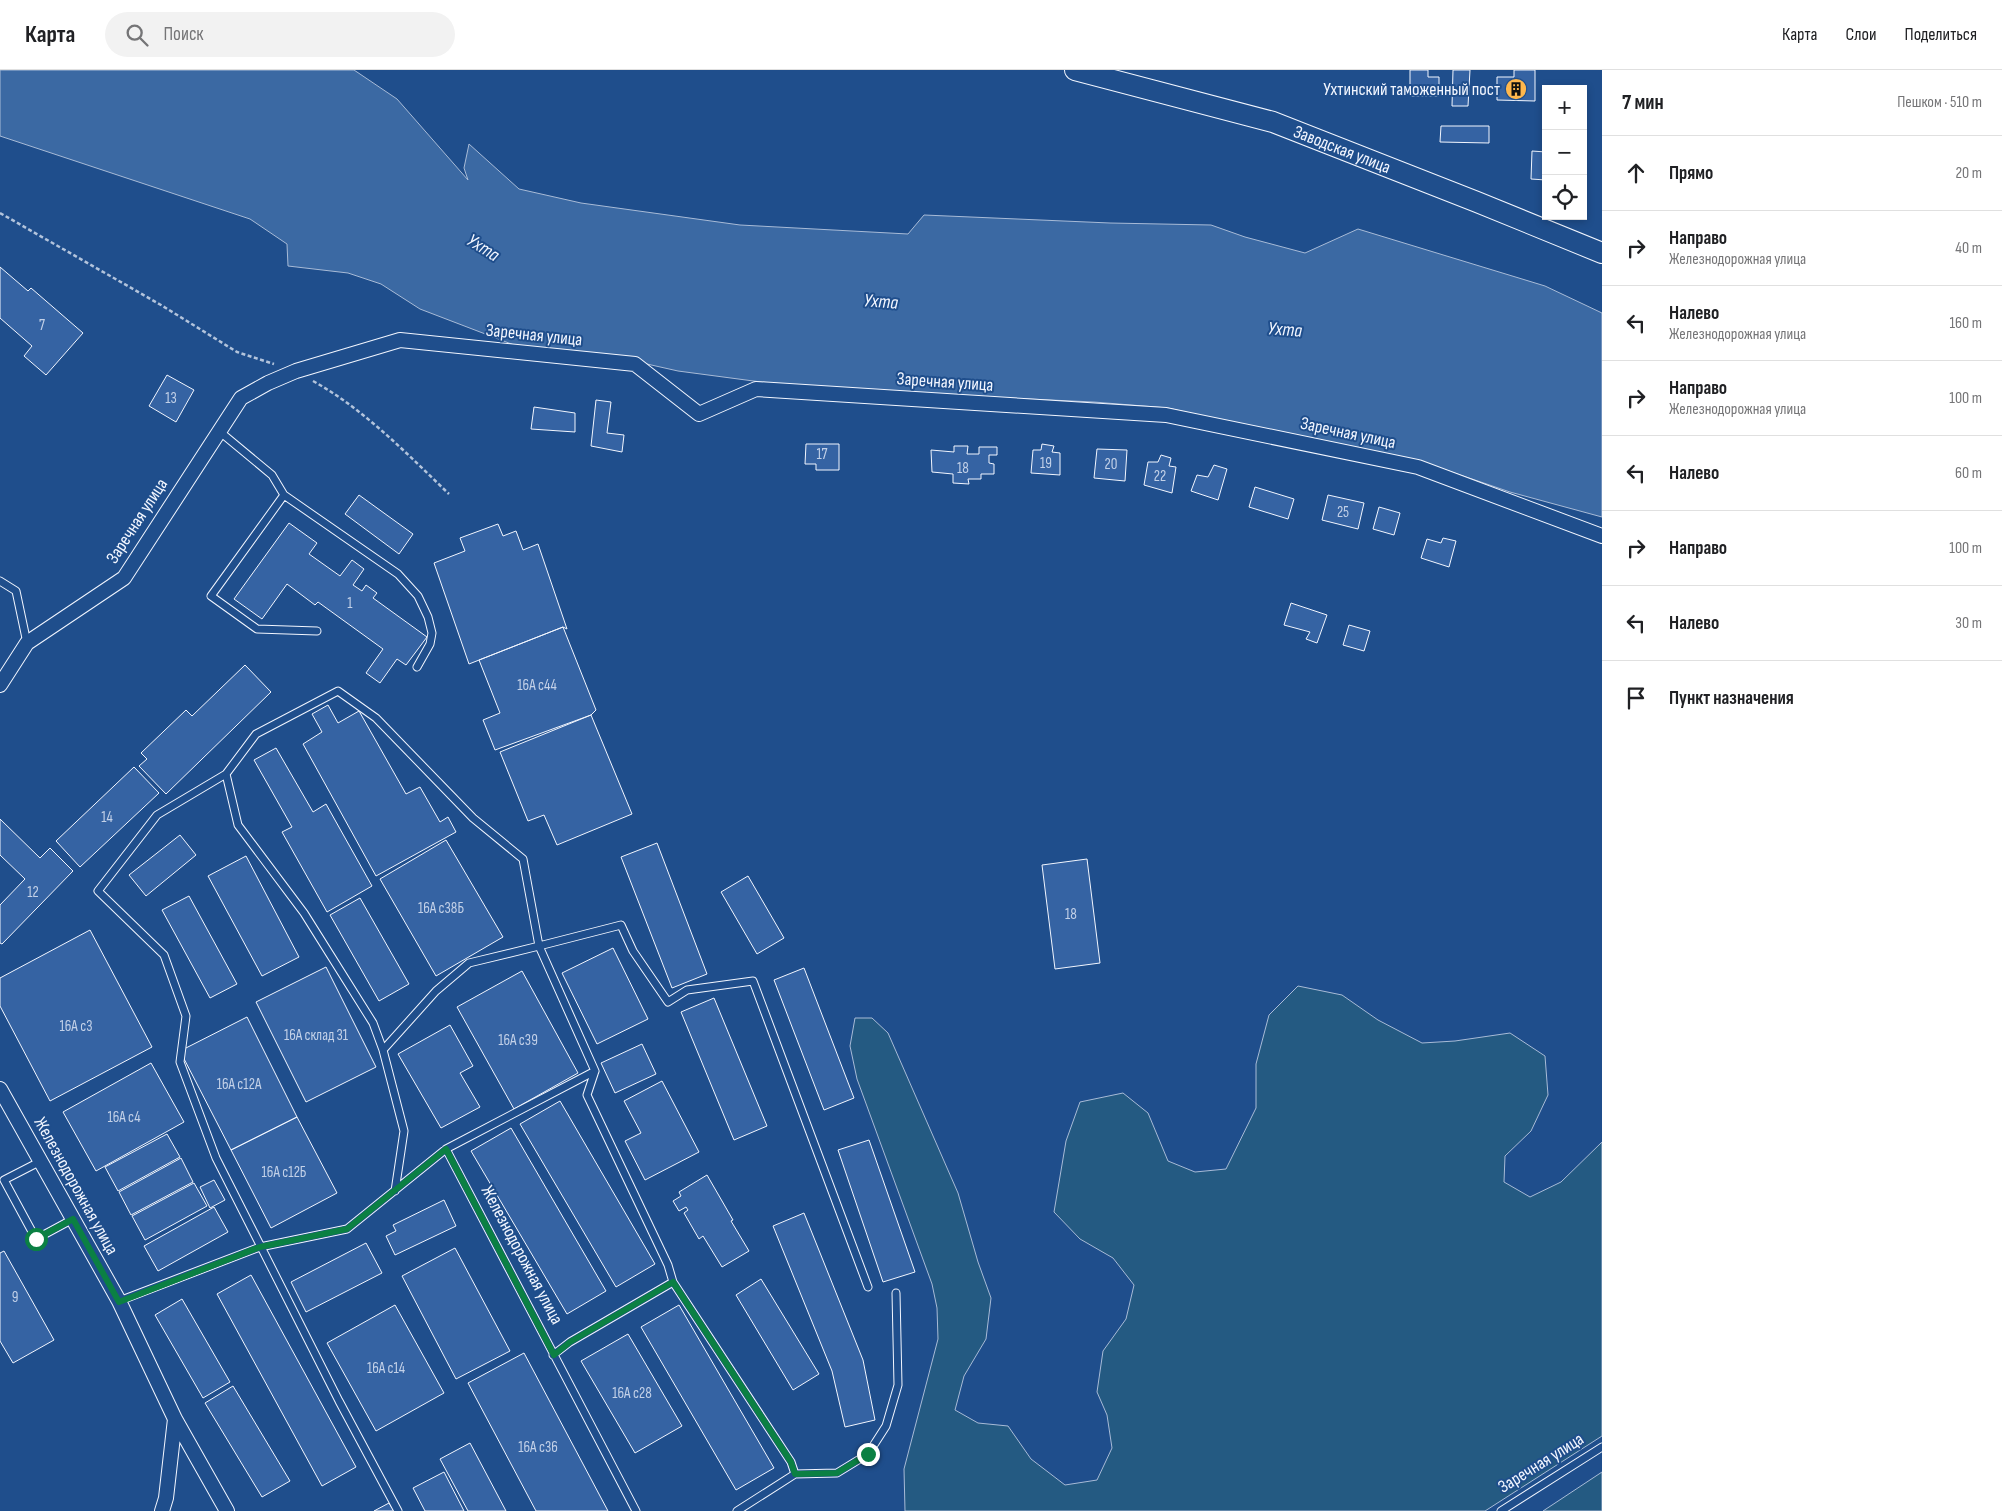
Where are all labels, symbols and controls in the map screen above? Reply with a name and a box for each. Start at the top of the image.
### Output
search box [105,12,455,57]
text: Карта [25,20,75,49]
icon: search [123,21,151,49]
text: Поиск [163,23,204,46]
text: Карта [1782,24,1818,45]
text: Слои [1846,24,1877,45]
text: Поделиться [1905,24,1977,45]
building icon: Ухтинский таможенный пост [1504,77,1528,101]
place label: Ухтинский таможенный пост [1323,79,1500,100]
map controls [1542,85,1587,220]
button: + [1542,85,1587,130]
text: 7 мин [1622,90,1664,115]
text: Пешком · 510 m [1897,93,1982,112]
street label: Заводская улица [1291,121,1394,178]
button: − [1542,130,1587,175]
icon: ahead [1622,159,1650,187]
text: Прямо [1669,162,1713,185]
text: 20 m [1955,164,1982,183]
button: locate [1542,175,1587,220]
text: Направо [1669,227,1727,250]
water label: Ухта [462,229,504,267]
icon: right [1622,234,1650,262]
text: 40 m [1955,239,1982,258]
text: Железнодорожная улица [1669,250,1806,269]
water label: Ухта [863,289,899,315]
text: Налево [1669,302,1719,325]
icon: left [1622,309,1650,337]
text: 160 m [1949,314,1982,333]
house number: 7 [39,316,45,335]
water label: Ухта [1267,317,1303,343]
street label: Заречная улица [485,319,583,351]
text: Железнодорожная улица [1669,325,1806,344]
street label: Заречная улица [896,368,994,396]
text: Направо [1669,377,1727,400]
icon: right [1622,384,1650,412]
house number: 13 [165,389,177,408]
text: 100 m [1949,389,1982,408]
text: Железнодорожная улица [1669,400,1806,419]
street label: Заречная улица [1298,413,1398,453]
house number: 17 [816,445,828,464]
house number: 19 [1040,454,1052,473]
house number: 20 [1105,455,1117,474]
house number: 18 [957,459,969,478]
icon: left [1622,459,1650,487]
text: Налево [1669,462,1719,485]
text: 60 m [1955,464,1982,483]
house number: 22 [1154,467,1166,486]
street label: Заречная улица [102,475,172,567]
house number: 25 [1337,503,1349,522]
icon: right [1622,534,1650,562]
text: Направо [1669,537,1727,560]
text: 100 m [1949,539,1982,558]
house number: 1 [347,594,353,613]
icon: left [1622,609,1650,637]
text: Налево [1669,612,1719,635]
text: 30 m [1955,614,1982,633]
house number: 16А с44 [517,676,557,695]
icon: arrive [1622,684,1650,712]
text: Пункт назначения [1669,687,1794,710]
house number: 14 [101,808,113,827]
house number: 12 [27,883,39,902]
house number: 16А с38Б [418,899,464,918]
house number: 18 [1065,905,1077,924]
house number: 16А с3 [60,1017,92,1036]
house number: 16А склад 31 [284,1026,349,1045]
house number: 16А с39 [498,1031,538,1050]
house number: 16А с12А [217,1075,262,1094]
house number: 16А с4 [107,1108,141,1127]
street label: Железнодорожная улица [29,1113,123,1259]
house number: 16А с12Б [262,1163,307,1182]
street label: Железнодорожная улица [477,1182,568,1328]
route start [25,1228,48,1251]
house number: 9 [12,1288,18,1307]
house number: 16А с14 [367,1359,405,1378]
house number: 16А с28 [612,1384,652,1403]
street label: Заречная улица [1494,1428,1588,1498]
house number: 16А с36 [518,1438,558,1457]
route end [857,1443,880,1466]

